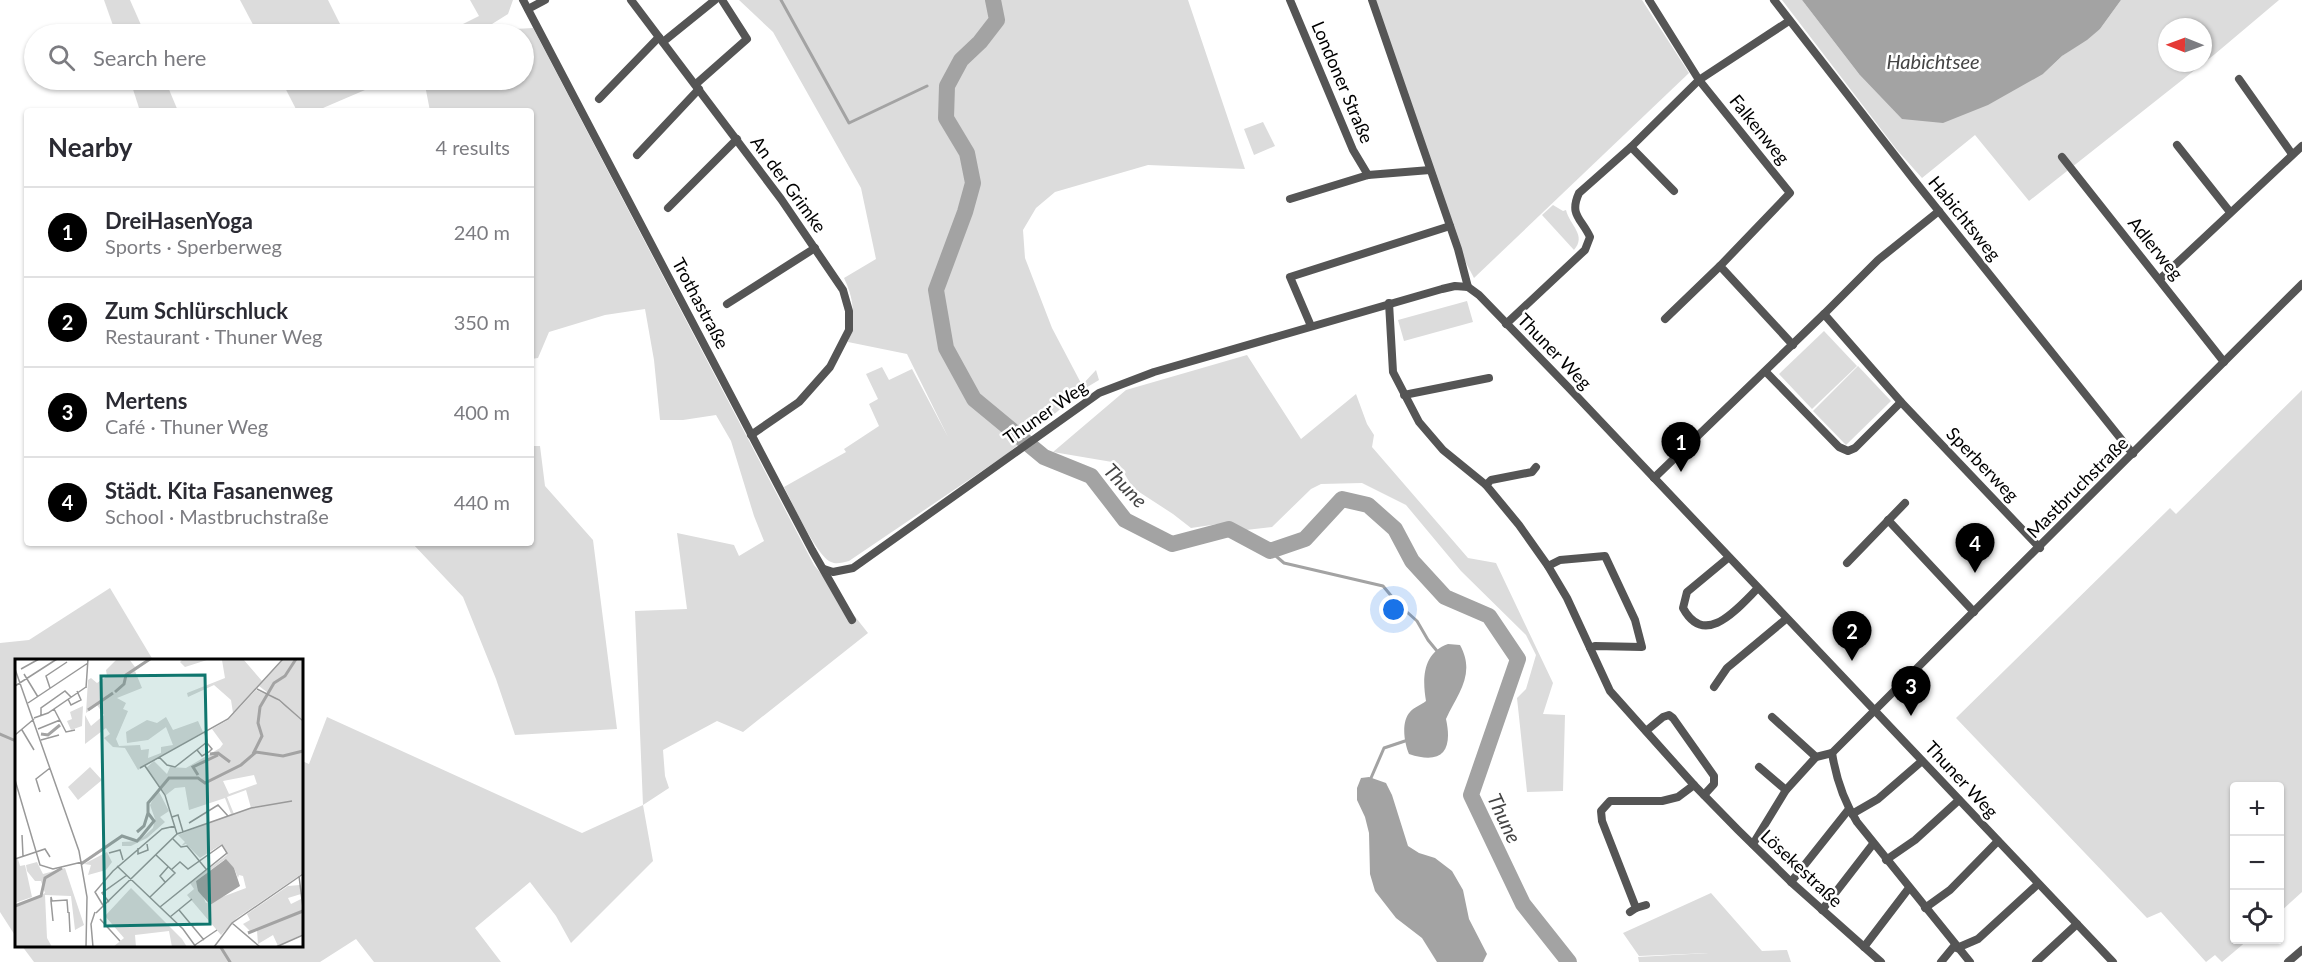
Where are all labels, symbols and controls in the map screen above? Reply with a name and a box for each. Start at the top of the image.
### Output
street label: Londoner Straße [1307,18,1379,146]
north arrow [2158,18,2212,72]
search box [24,24,534,90]
icon: search [45,41,78,74]
text: Search here [93,44,206,71]
water label: Habichtsee [1886,49,1980,73]
street label: Falkenweg [1725,90,1795,168]
text: Nearby [48,131,133,163]
street label: An der Grimke [747,131,831,237]
text: 4 results [435,135,510,159]
street label: Habichtsweg [1924,171,2006,265]
text: DreiHasenYoga [105,207,253,234]
street label: Adlerweg [2124,212,2188,284]
text: 1 [62,220,73,244]
text: 240 m [454,220,510,244]
text: Sports · Sperberweg [105,234,282,258]
street label: Trothastraße [668,254,734,352]
text: Zum Schlürschluck [105,297,288,324]
street label: Thuner Weg [1513,308,1597,394]
text: 2 [62,310,73,334]
text: 350 m [454,310,510,334]
text: Restaurant · Thuner Weg [105,324,322,348]
street label: Thuner Weg [999,375,1091,449]
text: Mertens [105,387,187,414]
text: 3 [62,400,73,424]
text: 400 m [454,400,510,424]
text: Café · Thuner Weg [105,414,268,438]
pin: 1 [1662,422,1700,472]
street label: Sperberweg [1942,422,2024,506]
street label: Mastbruchstraße [2022,432,2132,542]
water label: Thune [1099,458,1153,512]
text: Städt. Kita Fasanenweg [105,477,333,504]
text: 4 [62,490,73,514]
text: 440 m [454,490,510,514]
text: School · Mastbruchstraße [105,504,329,528]
pin: 4 [1956,524,1994,573]
your location [1379,595,1408,624]
pin: 2 [1832,612,1872,661]
inset map [15,659,303,947]
pin: 3 [1892,666,1930,716]
street label: Thuner Weg [1921,736,2003,822]
map controls [2230,782,2284,944]
button: + [2230,782,2284,836]
water label: Thune [1483,789,1527,847]
street label: Lösekestraße [1757,825,1847,911]
button: − [2230,836,2284,890]
button: locate [2230,890,2284,944]

